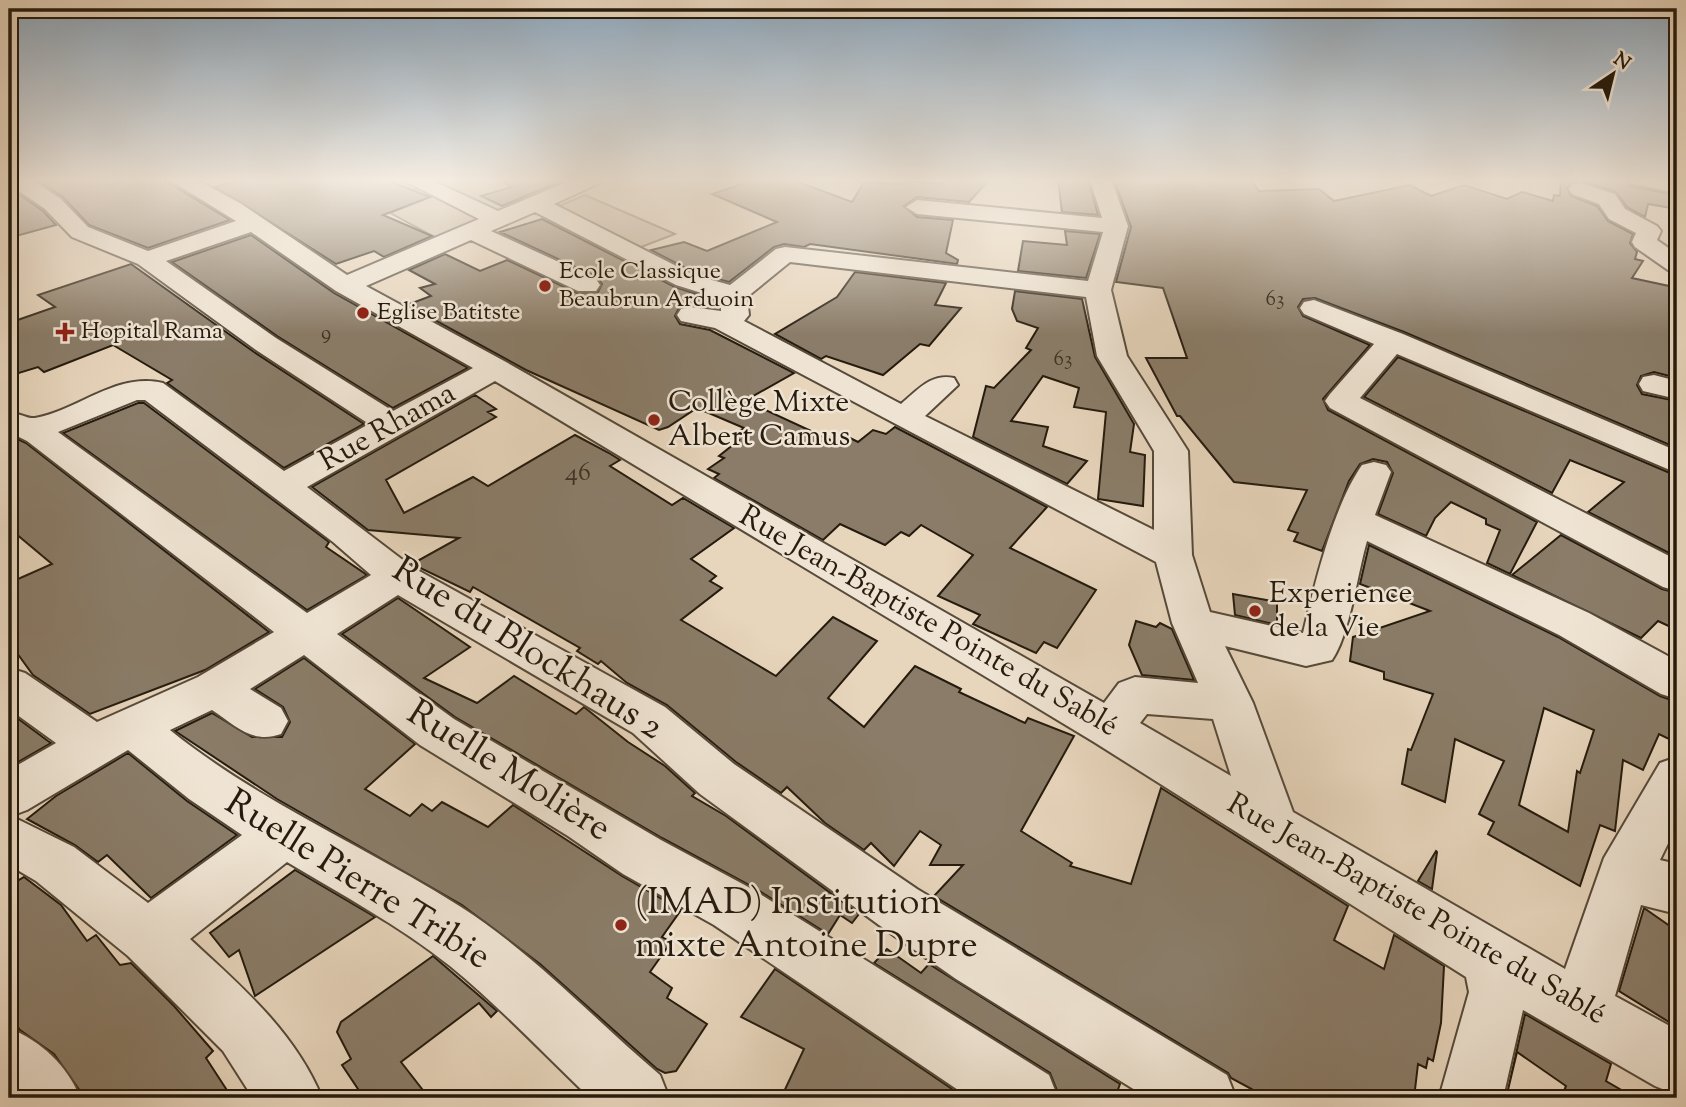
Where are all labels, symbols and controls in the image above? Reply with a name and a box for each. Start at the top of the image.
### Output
north arrow [1578,38,1648,108]
text: N [1607,47,1635,78]
place label: Ecole Classique Beaubrun Arduoin [559,255,754,317]
marker: Ecole Classique Beaubrun Arduoin [537,278,553,294]
house number: 63 [1266,285,1284,315]
place label: Eglise Batitste [377,296,520,330]
marker: Eglise Batitste [355,305,371,321]
place label: Hopital Rama [81,315,223,349]
house number: 9 [321,319,331,349]
marker: Hopital Rama [55,322,75,342]
house number: 63 [1054,345,1072,375]
street label: Rue Rhama [312,373,464,483]
place label: Collège Mixte Albert Camus [668,382,850,459]
marker: Collège Mixte Albert Camus [646,412,662,428]
house number: 46 [565,455,591,492]
street label: Rue Jean-Baptiste Pointe du Sablé [731,496,1125,748]
street label: Rue du Blockhaus 2 [381,545,673,755]
place label: Experience de la Vie [1269,573,1412,650]
marker: Experience de la Vie [1247,603,1263,619]
street label: Ruelle Molière [395,688,621,856]
street label: Ruelle Pierre Tribie [214,777,500,985]
street label: Rue Jean-Baptiste Pointe du Sablé [1219,784,1613,1036]
place label: (IMAD) Institution mixte Antoine Dupre [635,877,978,974]
marker: (IMAD) Institution mixte Antoine Dupre [613,917,629,933]

